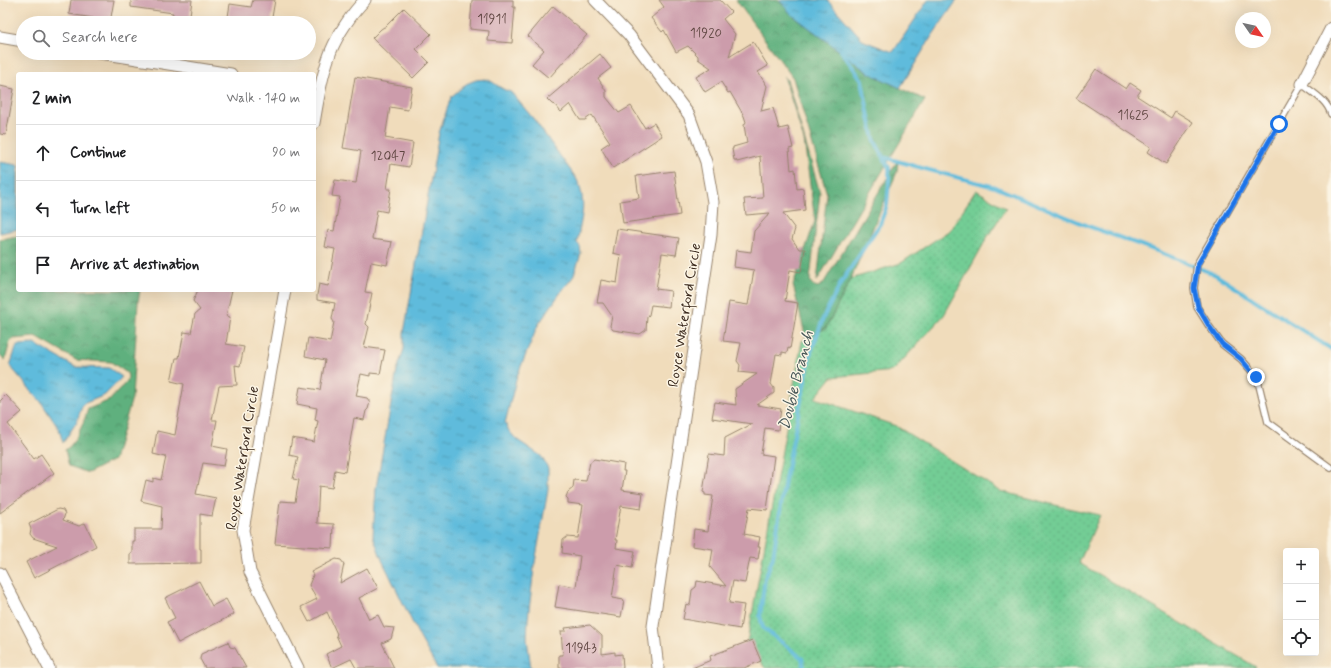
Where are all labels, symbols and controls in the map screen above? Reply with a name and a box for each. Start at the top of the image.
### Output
house number: 11911 [477,11,507,28]
north arrow [1235,12,1271,48]
search box [16,16,316,60]
house number: 11920 [690,25,722,42]
icon: search [30,27,52,49]
text: Search here [62,28,138,48]
text: 2 min [32,87,72,109]
text: Walk · 140 m [227,90,300,107]
house number: 11625 [1118,107,1148,124]
route start [1270,115,1288,133]
icon: ahead [32,142,54,164]
text: Continue [70,143,126,163]
text: 90 m [272,144,300,161]
house number: 12047 [371,148,406,165]
icon: left [32,198,54,220]
text: Turn left [70,199,130,219]
text: 50 m [271,200,300,217]
street label: Royce Waterford Circle [664,241,708,389]
icon: arrive [32,254,54,276]
text: Arrive at destination [70,255,199,275]
water label: Double Branch [774,328,819,432]
route end [1247,368,1265,386]
street label: Royce Waterford Circle [222,384,266,532]
map controls [1283,548,1319,656]
button: + [1283,548,1319,584]
button: − [1283,584,1319,620]
button: locate [1283,620,1319,656]
house number: 11943 [565,640,597,657]

